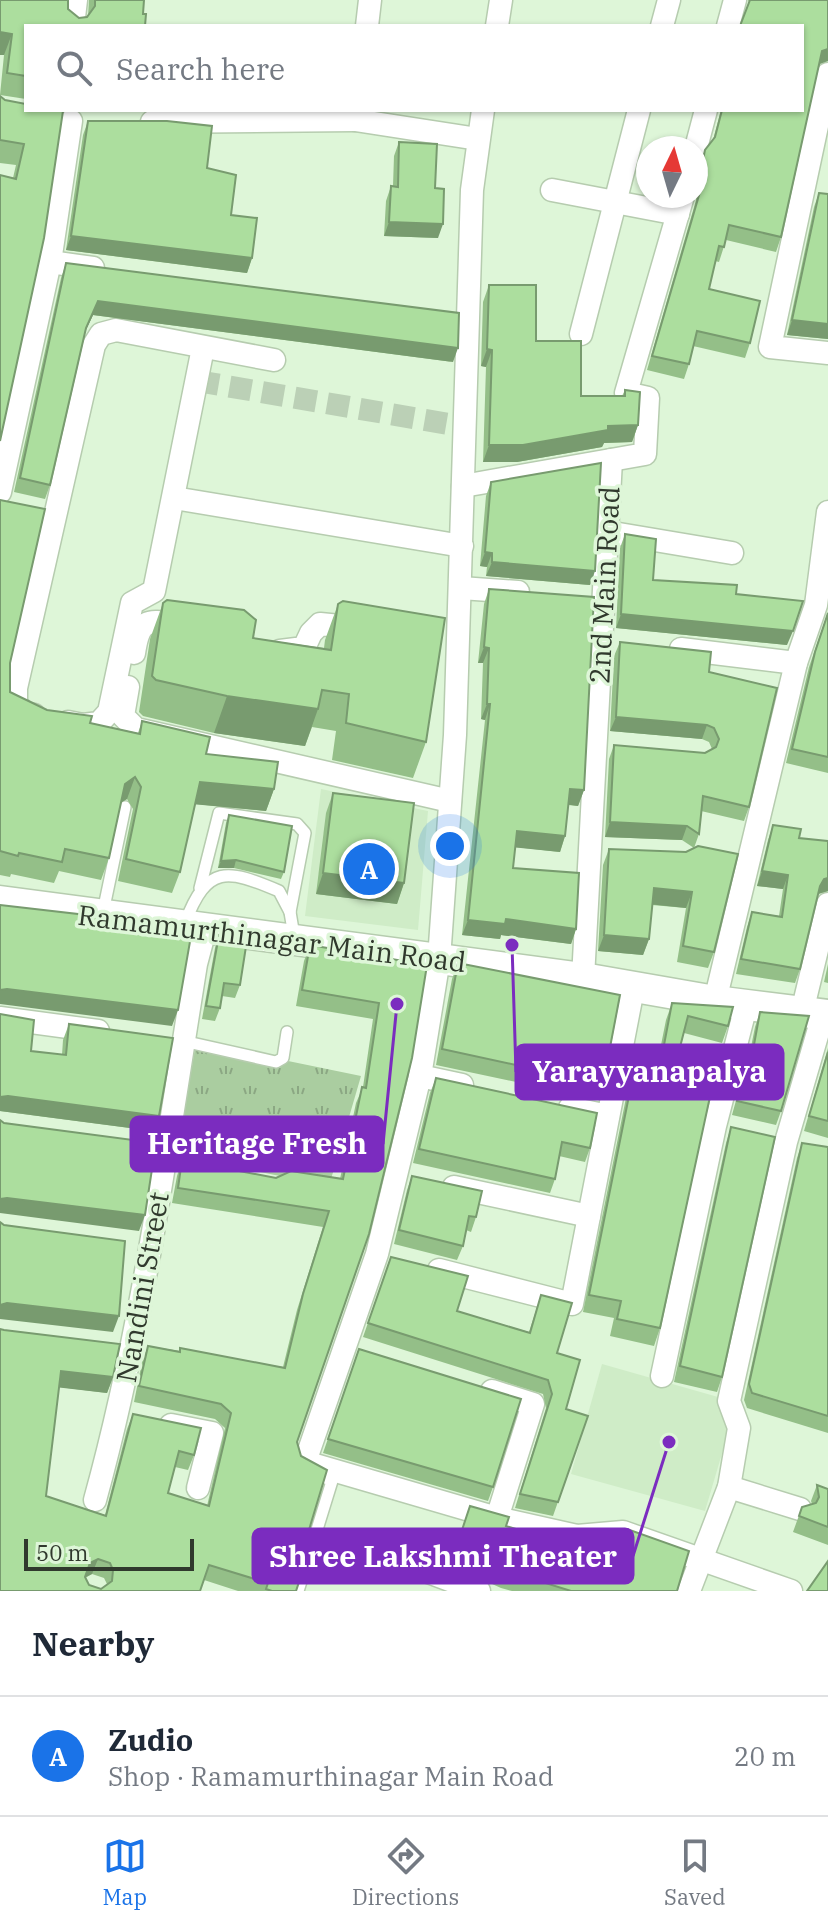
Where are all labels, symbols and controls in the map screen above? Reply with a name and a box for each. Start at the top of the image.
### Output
search box [24,24,804,112]
icon: search [52,46,96,90]
text: Search here [116,49,285,88]
north arrow [636,136,708,208]
street label: 2nd Main Road [580,485,628,685]
your location [430,826,470,866]
pin: A [343,839,395,899]
street label: Ramamurthinagar Main Road [76,896,468,980]
callout: Yarayyanapalya [516,1045,783,1099]
text: Yarayyanapalya [531,1051,767,1090]
callout: Heritage Fresh [131,1117,383,1171]
text: Heritage Fresh [147,1123,367,1162]
street label: Nandini Street [107,1189,177,1385]
callout: Shree Lakshmi Theater [253,1529,633,1583]
scale bar [24,1535,194,1571]
text: Shree Lakshmi Theater [269,1536,617,1575]
text: 50 m [36,1538,88,1567]
text: Nearby [32,1621,154,1665]
text: Zudio [108,1720,193,1759]
text: A [49,1739,67,1773]
text: 20 m [734,1739,796,1773]
text: Shop · Ramamurthinagar Main Road [108,1759,554,1793]
tab: Map [102,1834,147,1911]
tab: Directions [352,1834,459,1911]
tab: Saved [664,1834,726,1911]

